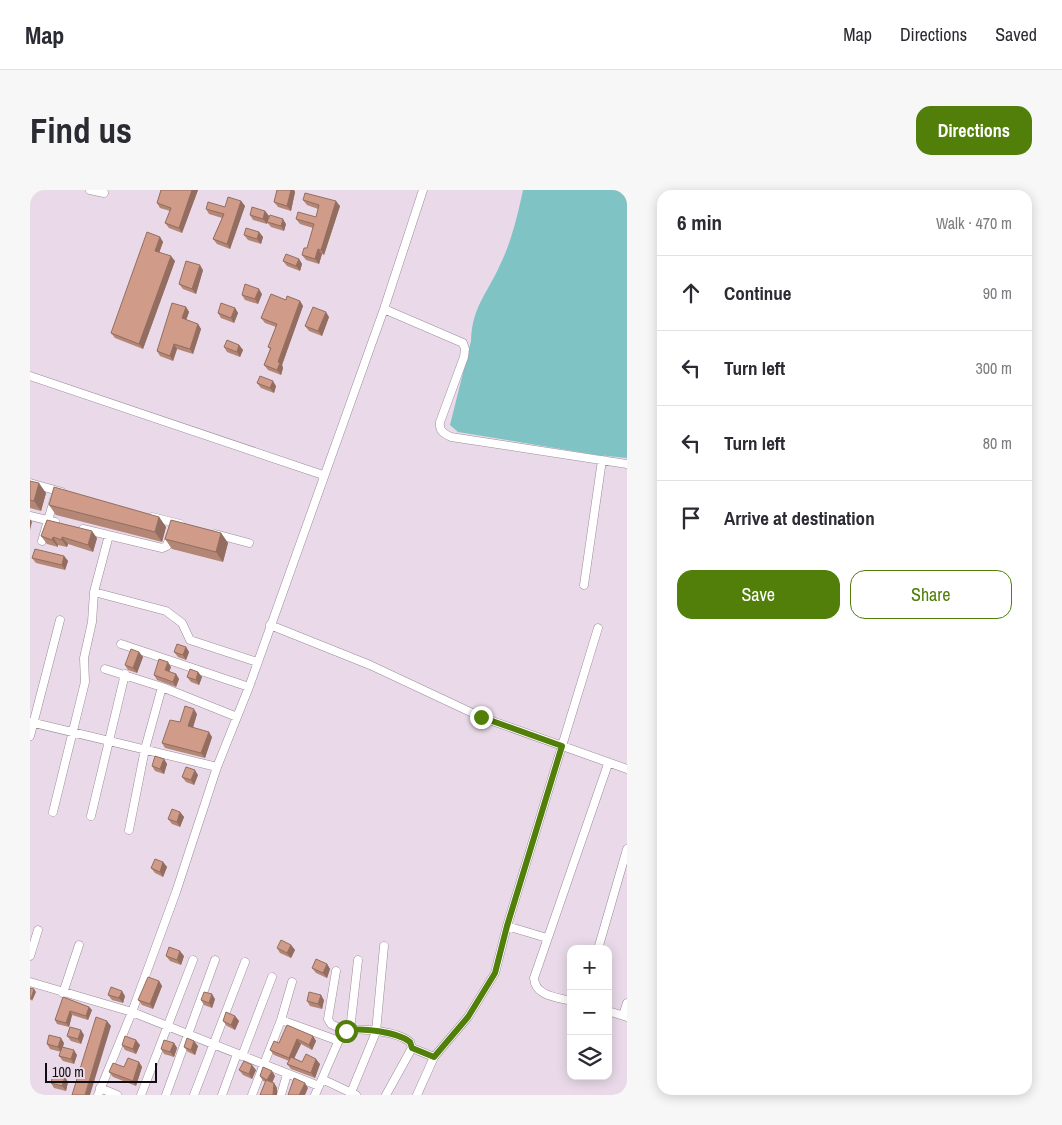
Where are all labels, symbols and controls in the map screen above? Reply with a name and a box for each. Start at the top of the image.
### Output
text: Map [25,19,64,51]
text: Map [843,22,872,47]
text: Directions [900,22,967,47]
text: Saved [995,22,1037,47]
button: Directions [916,106,1032,155]
text: Find us [30,107,132,154]
text: 6 min [677,208,722,237]
text: Walk · 470 m [936,212,1012,234]
icon: ahead [677,279,705,307]
text: Continue [724,280,792,306]
text: 90 m [983,282,1012,304]
icon: left [677,354,705,382]
text: Turn left [724,355,785,381]
text: 300 m [976,357,1012,379]
icon: left [677,429,705,457]
text: Turn left [724,430,785,456]
text: 80 m [983,432,1012,454]
icon: arrive [677,504,705,532]
text: Arrive at destination [724,505,875,531]
button: Save [677,570,840,619]
button: Share [850,570,1012,619]
route end [470,706,493,729]
map controls [567,945,612,1080]
button: + [567,945,612,990]
button: − [567,990,612,1035]
route start [335,1020,358,1043]
button: layers [567,1035,612,1080]
scale bar [45,1060,158,1083]
text: 100 m [52,1063,84,1081]

